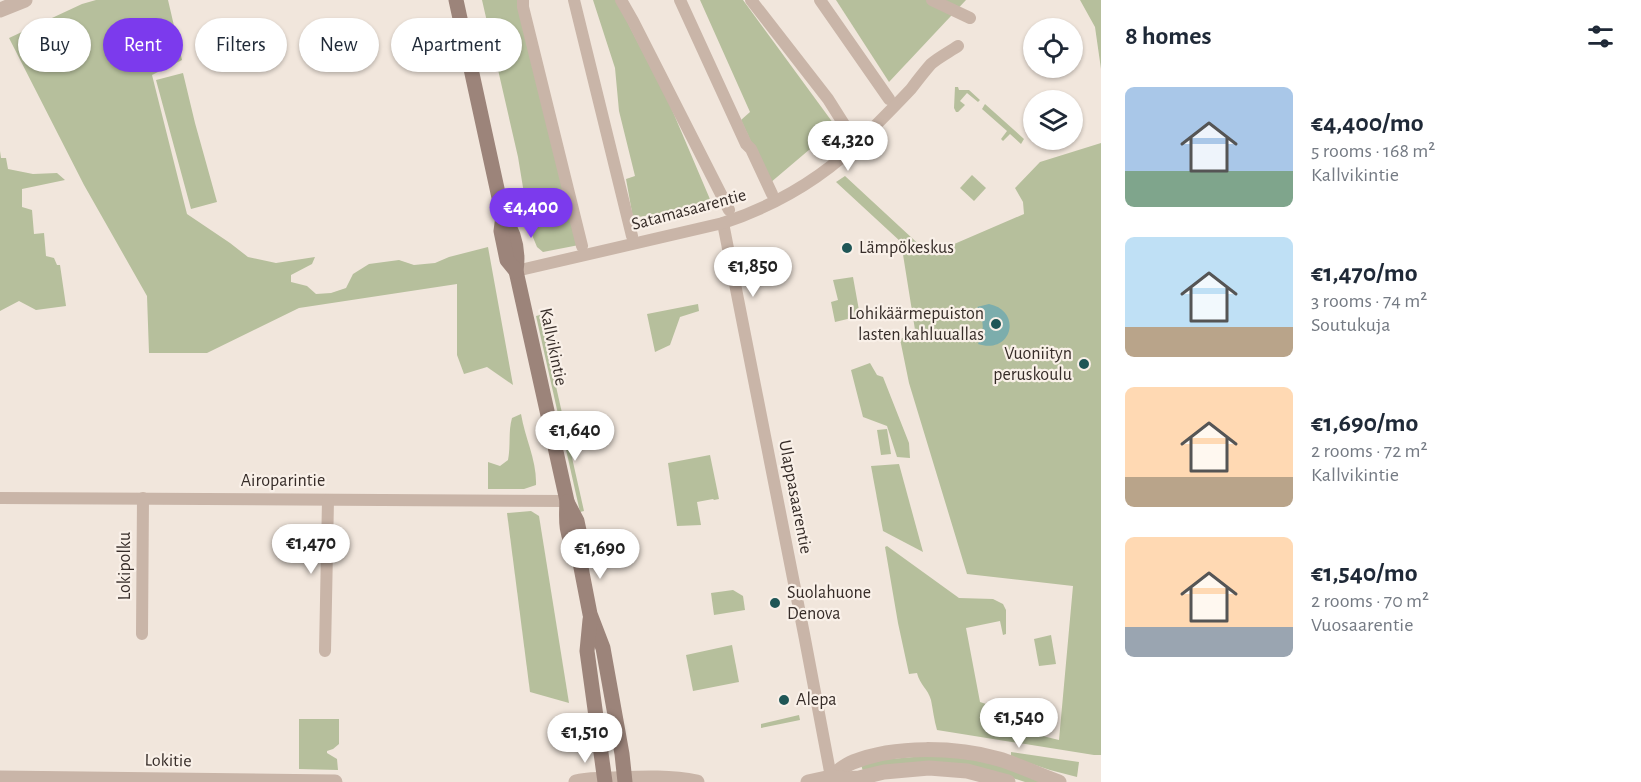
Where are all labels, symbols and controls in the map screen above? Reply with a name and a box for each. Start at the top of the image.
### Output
chip: Buy [18,18,91,72]
chip: Rent [103,18,183,72]
chip: Filters [195,18,287,72]
chip: New [299,18,379,72]
chip: Apartment [391,18,522,72]
map controls [1023,18,1083,150]
button: locate [1023,18,1083,78]
icon: filters [1584,20,1617,53]
text: 8 homes [1125,23,1212,49]
button: layers [1023,90,1083,150]
text: €4,400/mo [1311,110,1424,136]
icon: home [1173,111,1245,183]
pin: €4,320 [799,121,897,172]
text: €4,320 [822,130,874,150]
text: 5 rooms · 168 m² [1311,141,1435,161]
text: Kallvikintie [1311,165,1399,185]
street label: Satamasaarentie [630,186,748,234]
pin: €4,400 [482,188,580,239]
text: €4,400 [504,197,558,217]
place label: Lämpökeskus [859,239,954,257]
marker: Lämpökeskus [840,241,854,255]
pin: €1,850 [704,247,802,298]
text: €1,850 [728,256,778,276]
text: €1,470/mo [1311,260,1418,286]
icon: home [1173,261,1245,333]
text: 3 rooms · 74 m² [1311,291,1427,311]
place label: Lohikäärmepuiston lasten kahluuallas [849,305,984,344]
street label: Kallvikintie [536,306,570,388]
text: Soutukuja [1311,315,1391,335]
marker: Lohikäärmepuiston lasten kahluuallas [989,317,1003,331]
place label: Vuoniityn peruskoulu [993,345,1072,384]
marker: Vuoniityn peruskoulu [1077,357,1091,371]
text: €1,690/mo [1311,410,1418,436]
pin: €1,640 [526,411,624,462]
icon: home [1173,411,1245,483]
text: €1,640 [549,420,601,440]
street label: Ulappasaarentie [775,439,815,555]
text: 2 rooms · 72 m² [1311,441,1428,461]
text: Kallvikintie [1311,465,1399,485]
street label: Airoparintie [241,472,325,490]
pin: €1,470 [262,524,360,575]
pin: €1,690 [551,529,649,580]
street label: Lokipolku [116,532,134,600]
text: €1,470 [286,533,336,553]
text: €1,690 [575,538,625,558]
text: €1,540/mo [1311,560,1418,586]
icon: home [1173,561,1245,633]
place label: Suolahuone Denova [787,584,871,623]
text: 2 rooms · 70 m² [1311,591,1429,611]
marker: Suolahuone Denova [768,596,782,610]
text: Vuosaarentie [1311,615,1413,635]
place label: Alepa [796,691,837,709]
marker: Alepa [777,693,791,707]
pin: €1,540 [970,698,1068,749]
text: €1,540 [994,707,1044,727]
pin: €1,510 [536,713,634,764]
text: €1,510 [561,722,609,742]
street label: Lokitie [144,752,192,770]

